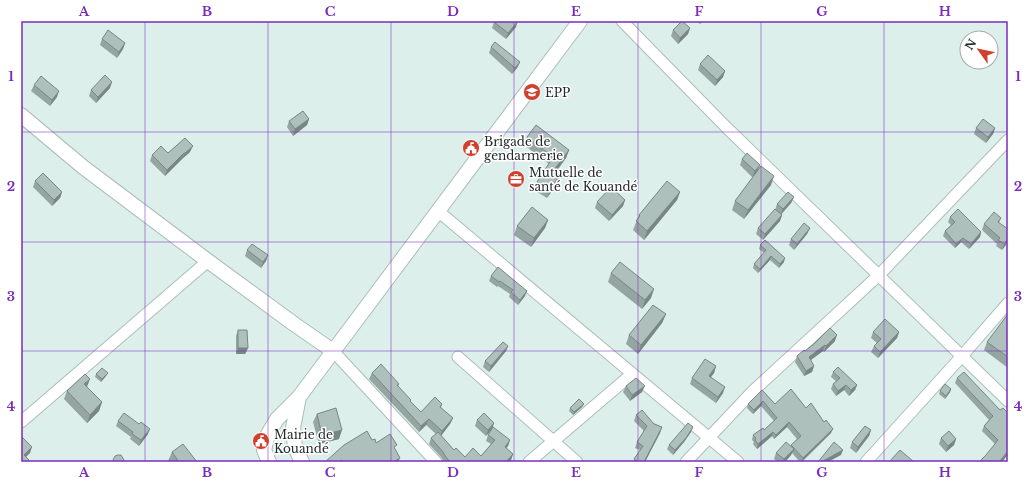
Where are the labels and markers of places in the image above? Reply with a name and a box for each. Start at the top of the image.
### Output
school or university icon: EPP [522,82,542,102]
place label: EPP [545,85,570,100]
place label: Brigade de gendarmerie [484,134,563,163]
public building icon: Brigade de gendarmerie [461,138,481,158]
place label: Mutuelle de santé de Kouandé [529,165,638,194]
office icon: Mutuelle de santé de Kouandé [506,169,526,189]
place label: Mairie de Kouandé [274,427,333,456]
public building icon: Mairie de Kouandé [251,431,271,451]

